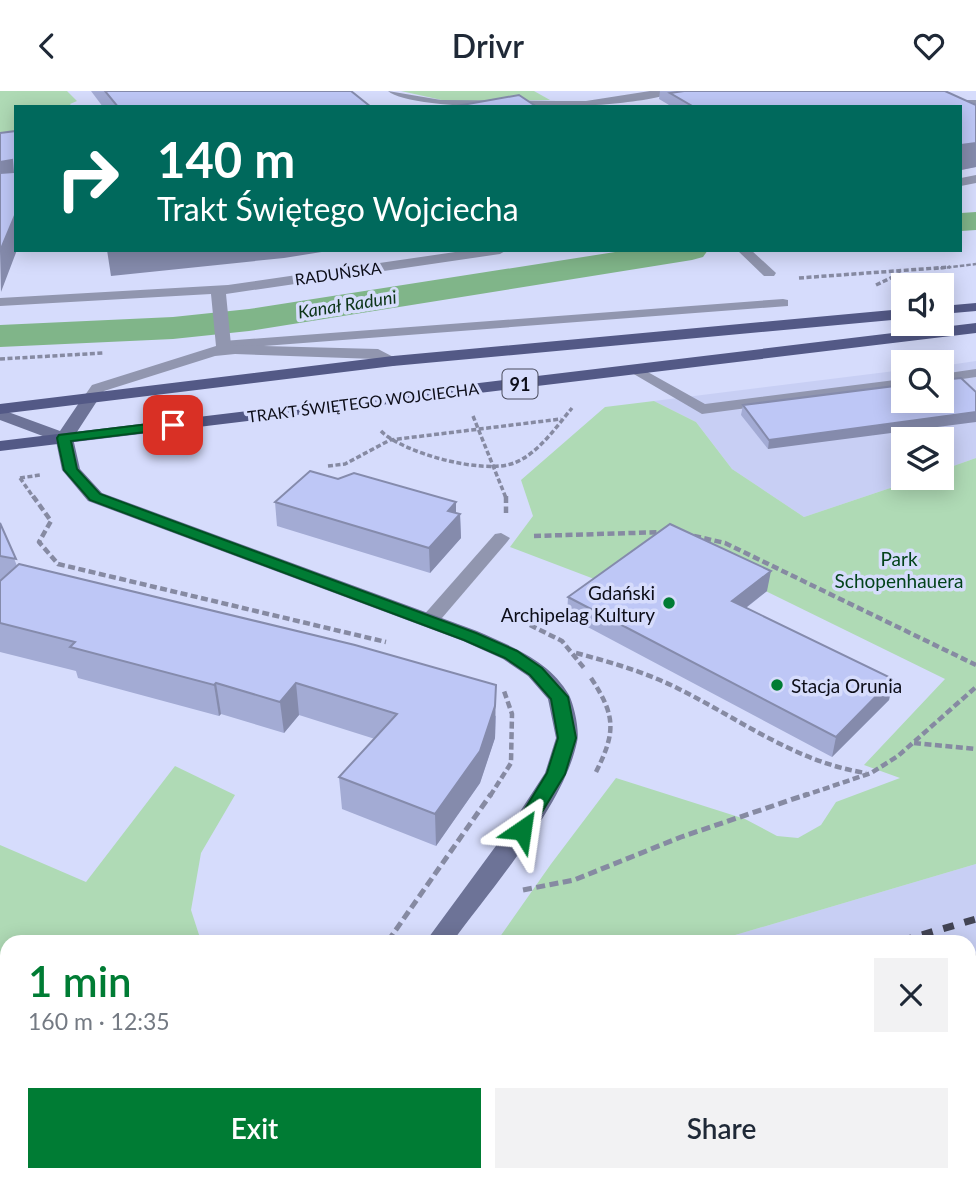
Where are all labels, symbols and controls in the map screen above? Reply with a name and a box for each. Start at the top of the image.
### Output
text: Drivr [452,26,524,65]
icon: back [28,27,66,65]
icon: heart [910,27,948,65]
text: 140 m [157,130,295,188]
icon: right [42,133,133,224]
text: Trakt Świętego Wojciecha [157,189,519,228]
street label: RADUŃSKA [294,258,383,288]
map controls [891,273,954,490]
button: sound [891,273,954,336]
water label: Kanał Raduni [296,285,398,323]
button: search [891,350,954,413]
road number: 91 [503,369,538,398]
street label: TRAKT ŚWIĘTEGO WOJCIECHA [246,378,480,426]
pin [143,395,203,455]
icon: arrive [154,406,192,444]
button: layers [891,427,954,490]
park label: Park Schopenhauera [835,547,963,592]
place label: Gdański Archipelag Kultury [501,581,655,626]
marker: Gdański Archipelag Kultury [661,595,677,611]
place label: Stacja Orunia [791,674,902,697]
marker: Stacja Orunia [769,677,785,693]
position arrow [485,793,559,867]
text: 1 min [28,956,132,1006]
button: close [874,958,948,1032]
text: 160 m · 12:35 [28,1007,170,1035]
button: Exit [28,1088,481,1168]
button: Share [495,1088,948,1168]

